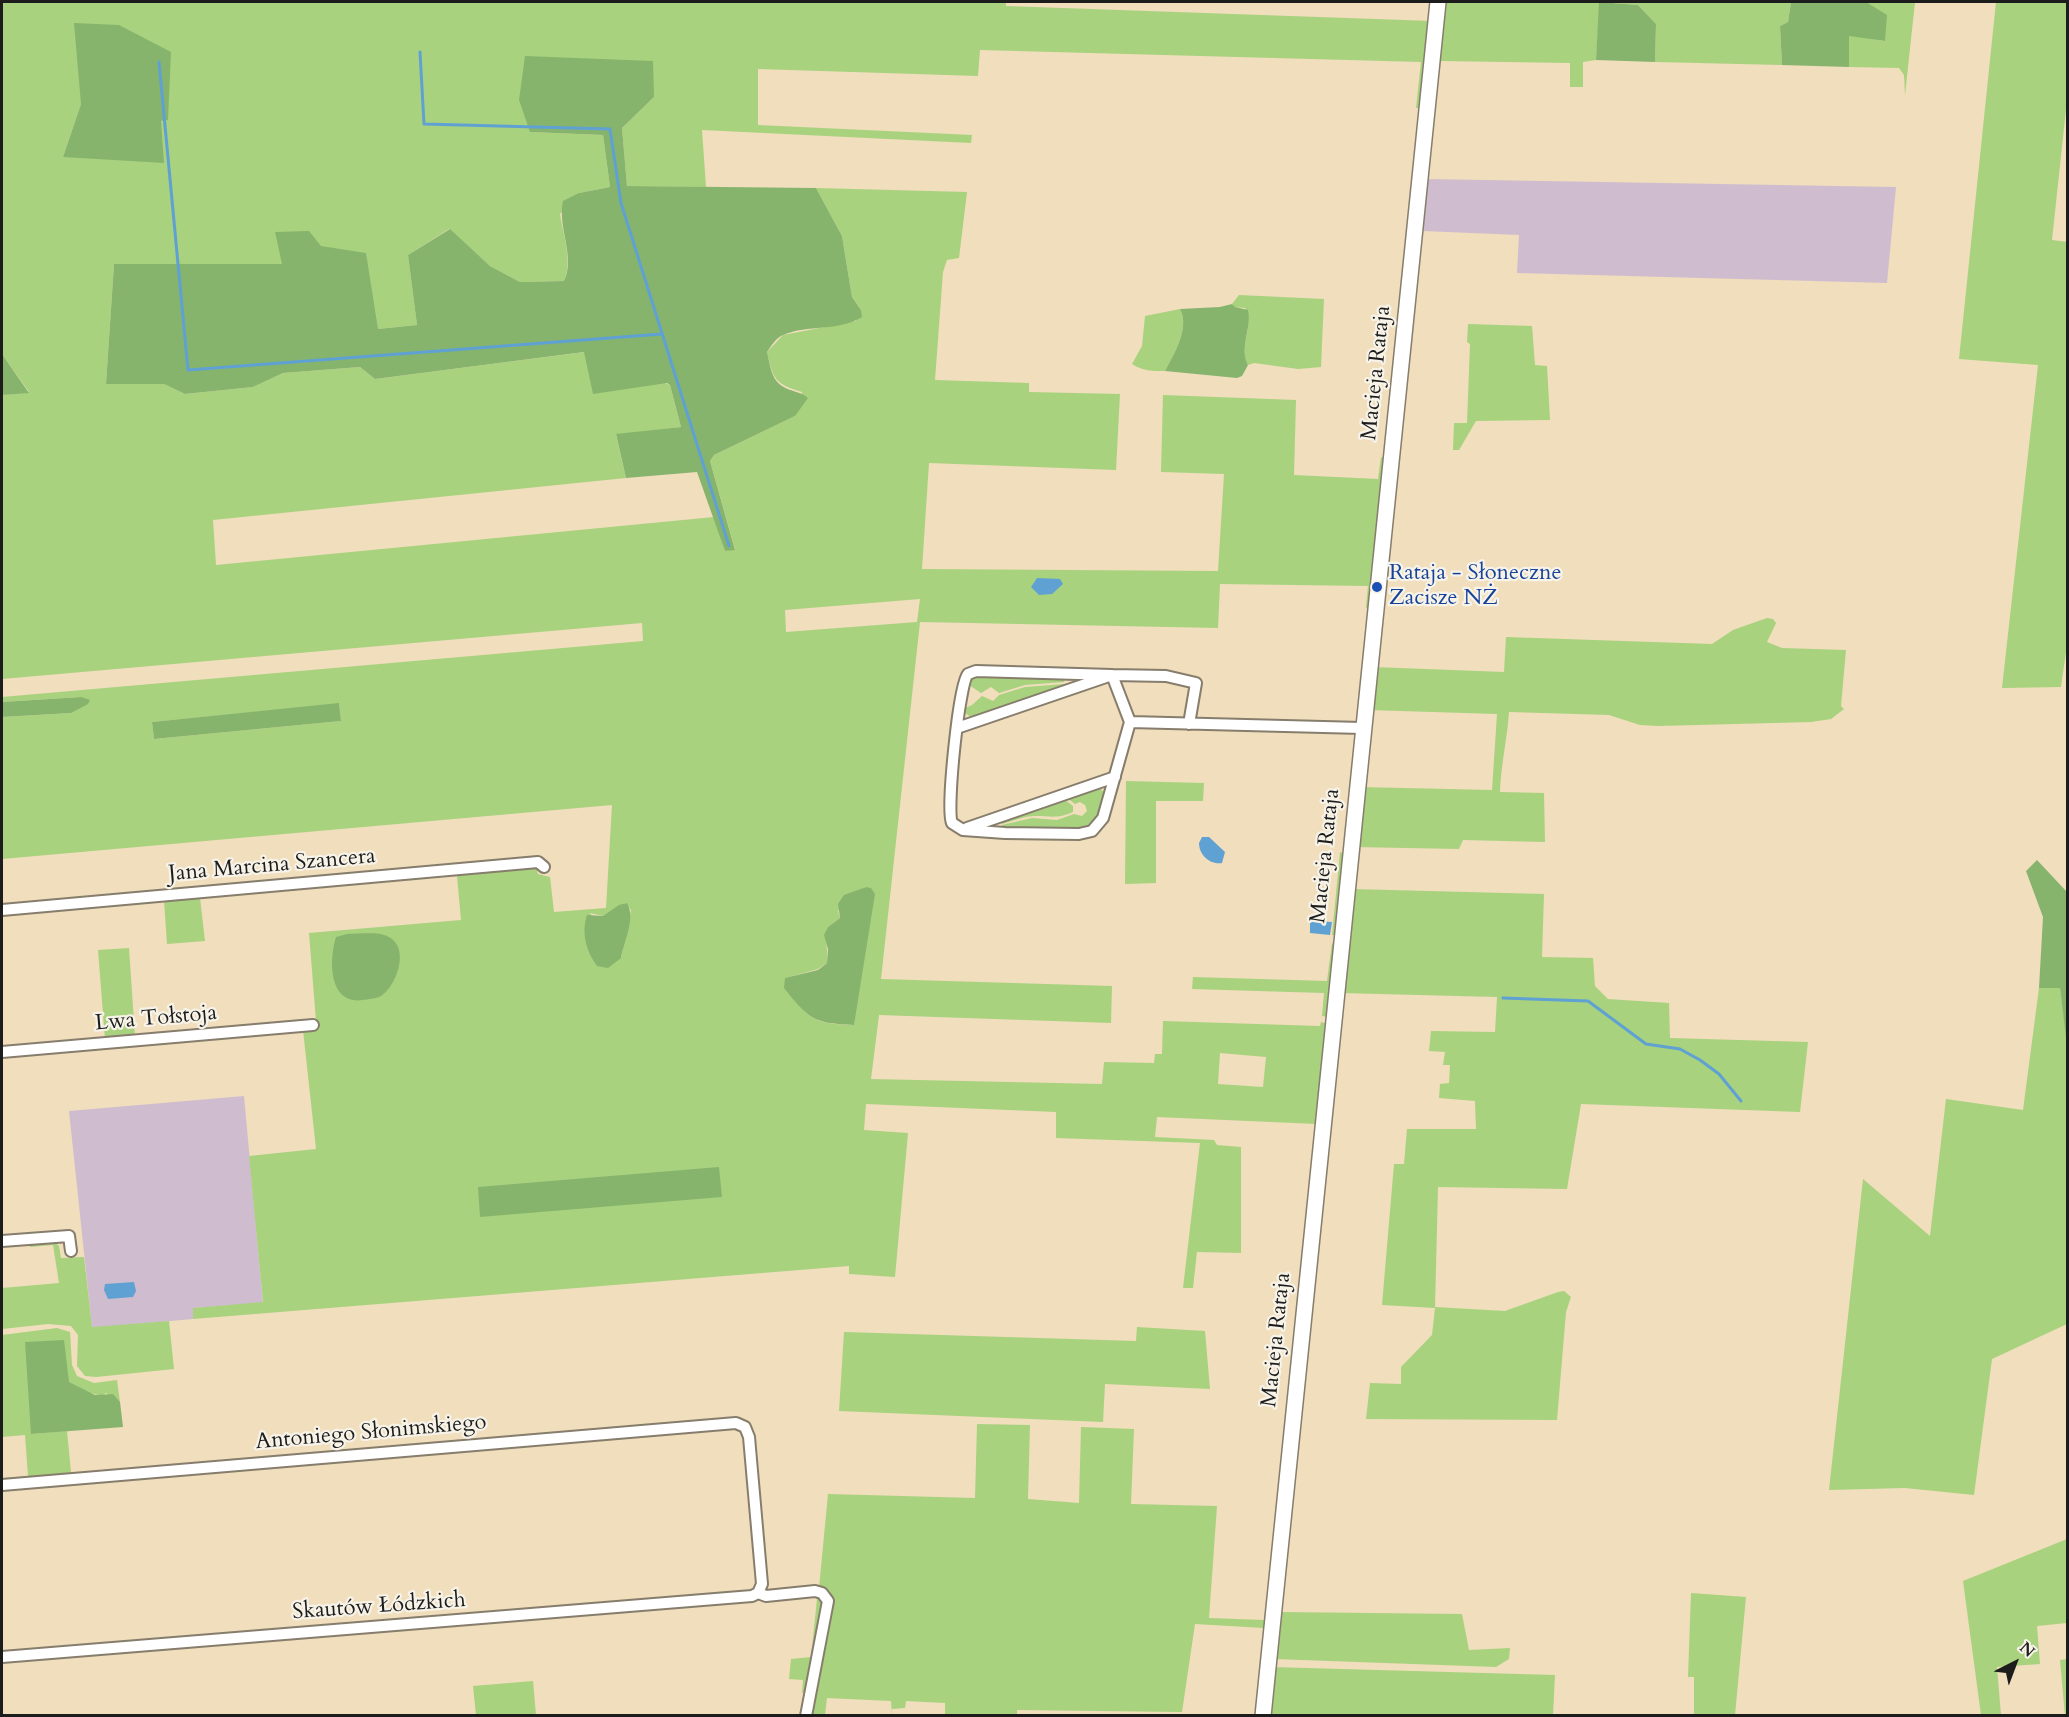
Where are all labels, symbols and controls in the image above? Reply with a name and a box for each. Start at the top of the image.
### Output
street label: Macieja Rataja [1357,305,1397,441]
place label: Rataja - Słoneczne Zacisze NŻ [1389,561,1561,612]
marker: Rataja - Słoneczne Zacisze NŻ [1370,580,1384,594]
street label: Macieja Rataja [1306,788,1346,924]
street label: Jana Marcina Szancera [167,844,377,888]
street label: Lwa Tołstoja [94,1001,218,1037]
street label: Macieja Rataja [1257,1272,1297,1408]
street label: Antoniego Słonimskiego [254,1410,488,1456]
street label: Skautów Łódzkich [292,1588,466,1626]
north arrow [1985,1633,2045,1693]
text: N [2015,1637,2040,1662]

